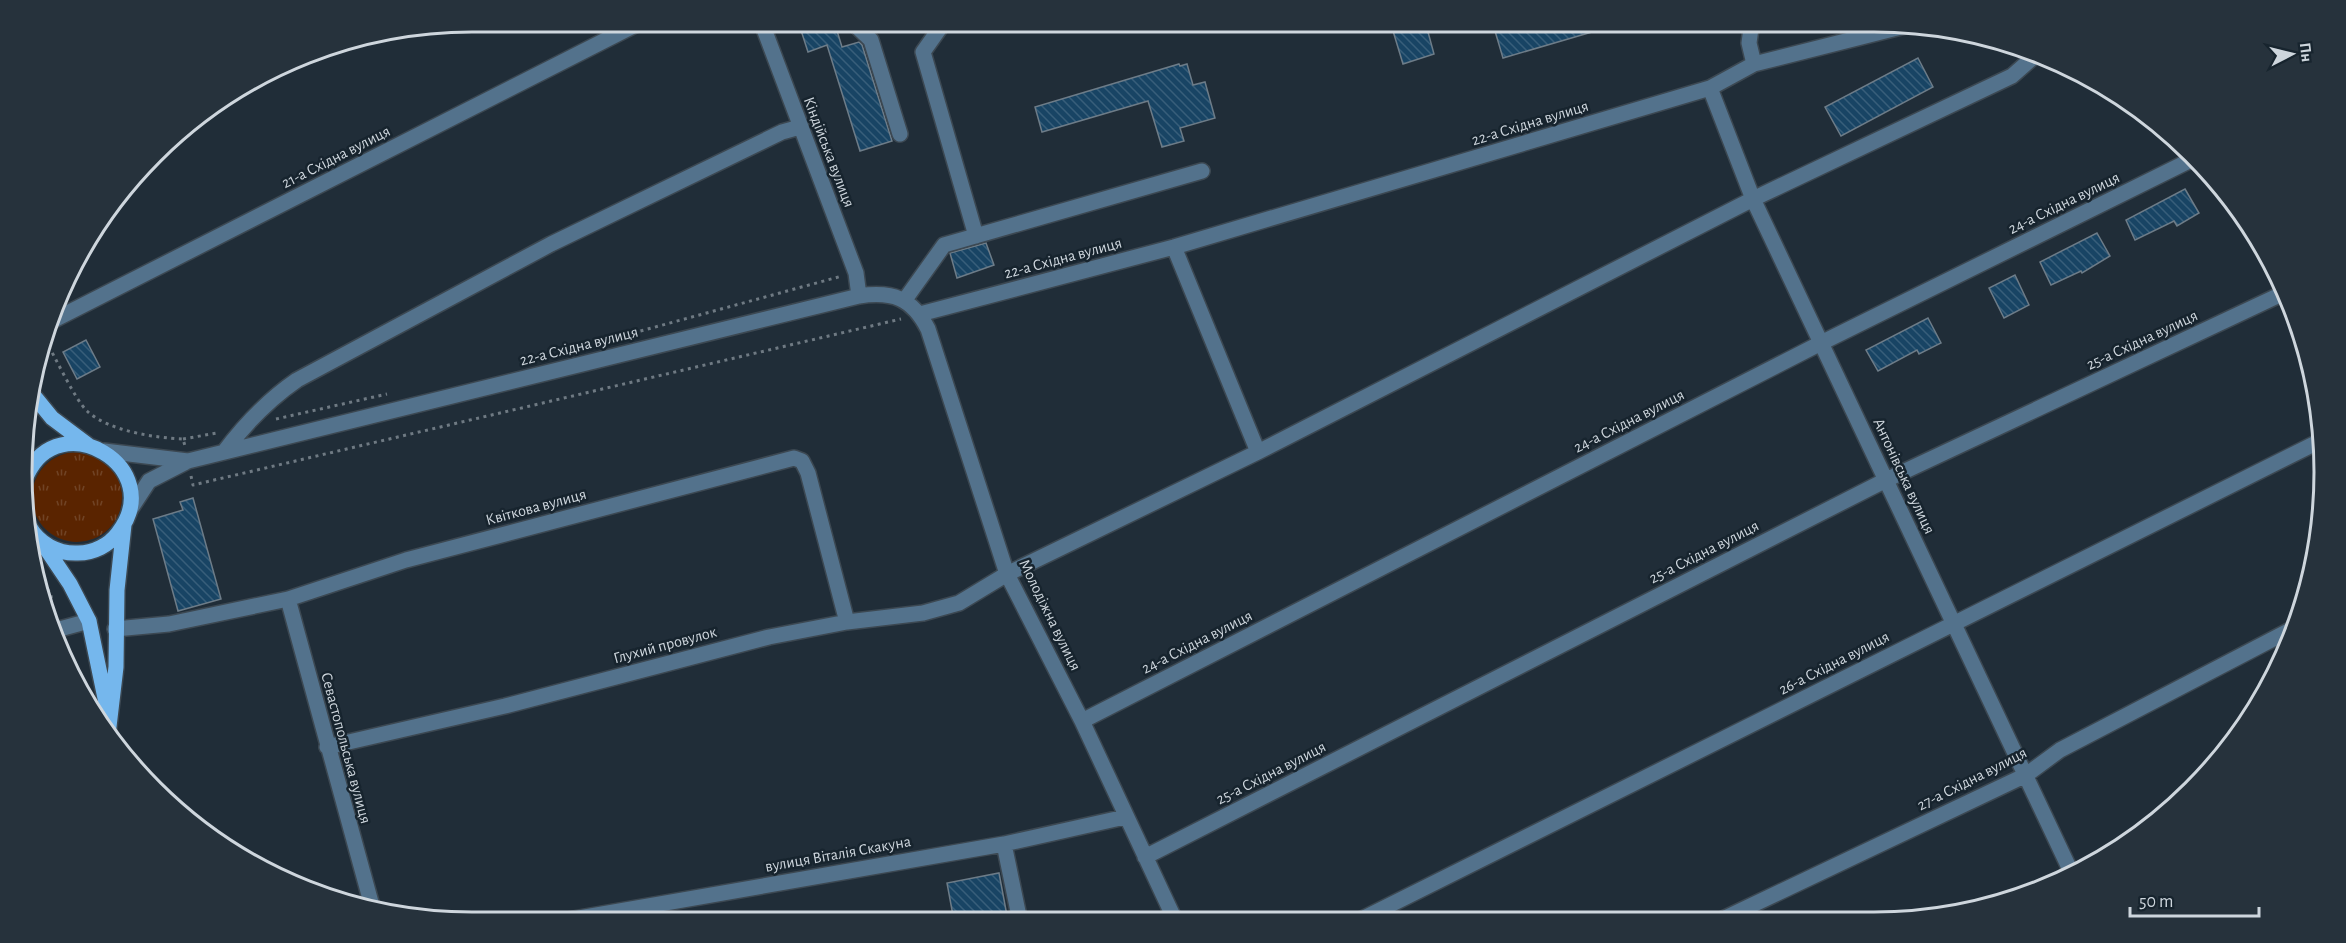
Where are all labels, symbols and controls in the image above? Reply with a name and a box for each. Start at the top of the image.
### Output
north arrow [2262,24,2322,84]
text: Пн [2297,42,2315,63]
street label: Кіндійська вулиця [800,95,857,210]
street label: 22-а Східна вулиця [1470,98,1591,149]
street label: 21-а Східна вулиця [279,123,393,192]
street label: 24-а Східна вулиця [2006,169,2123,238]
street label: 22-а Східна вулиця [1002,235,1124,282]
street label: 25-а Східна вулиця [2084,307,2201,374]
street label: 22-а Східна вулиця [518,324,640,369]
street label: 24-а Східна вулиця [1571,386,1687,457]
street label: Антонівська вулиця [1869,416,1938,537]
street label: Квіткова вулиця [484,486,588,529]
street label: 25-а Східна вулиця [1647,517,1762,587]
street label: Молодіжна вулиця [1015,557,1084,674]
street label: 24-а Східна вулиця [1139,607,1255,678]
street label: Глухий провулок [612,623,719,667]
street label: 26-а Східна вулиця [1776,628,1892,699]
street label: Севастопольська вулиця [317,671,374,826]
street label: 25-а Східна вулиця [1214,738,1329,808]
street label: 27-а Східна вулиця [1915,744,2030,814]
street label: вулиця Віталія Скакуна [764,833,912,876]
scale bar [2130,880,2259,918]
text: 50 m [2139,893,2173,911]

